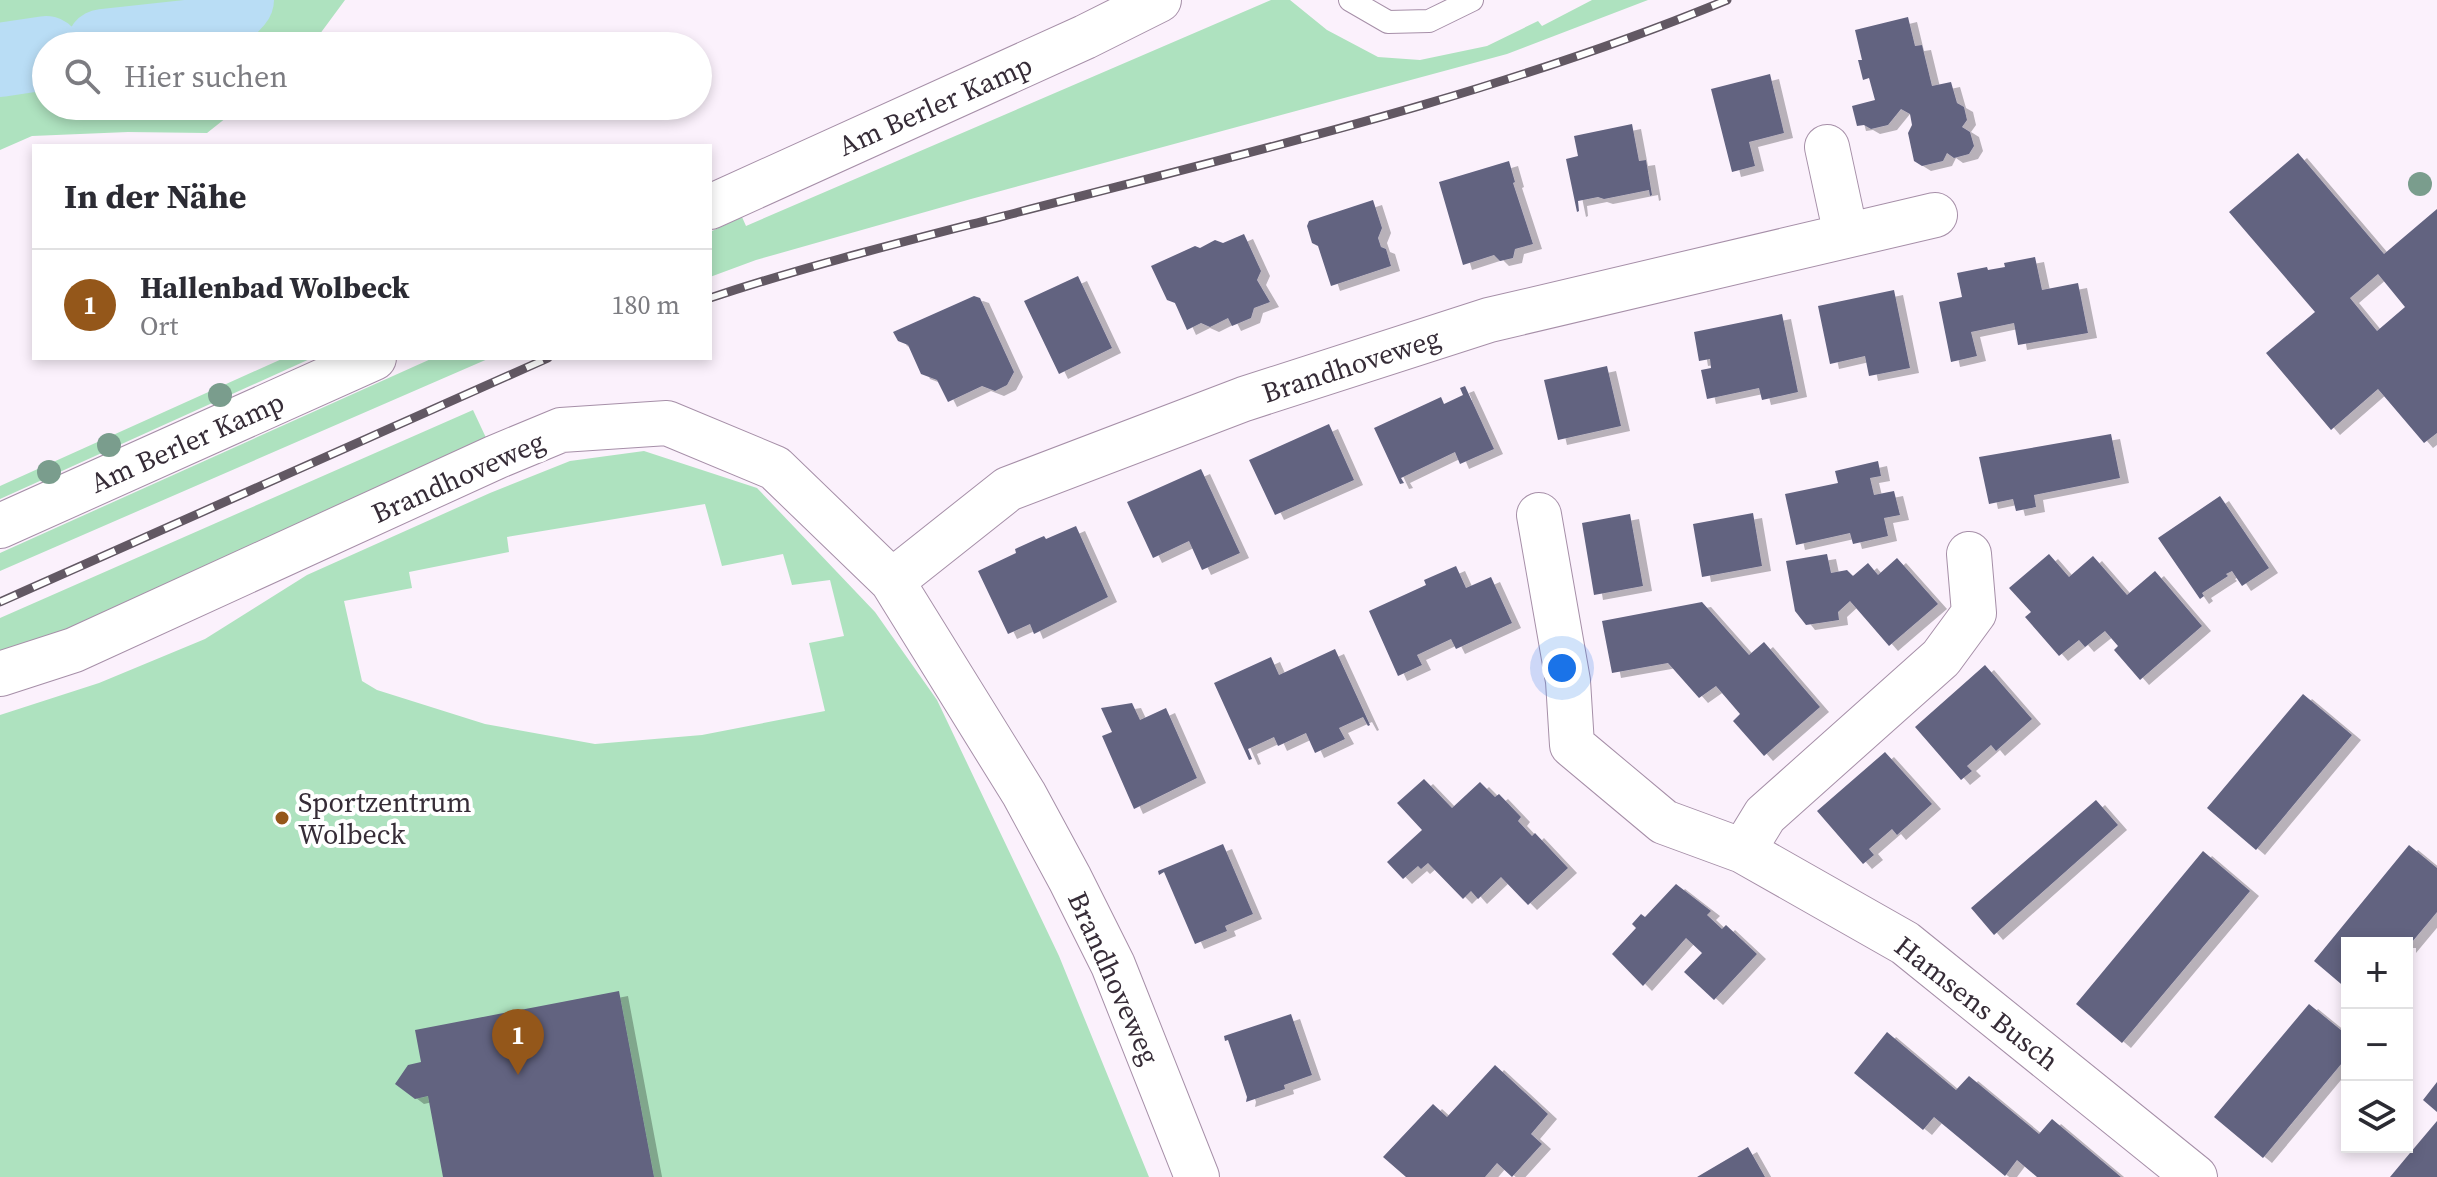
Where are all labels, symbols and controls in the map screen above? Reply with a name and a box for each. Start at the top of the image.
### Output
search box [32,32,712,120]
street label: Am Berler Kamp [832,45,1038,165]
icon: search [60,54,104,98]
text: Hier suchen [124,56,288,97]
text: In der Nähe [64,173,247,219]
text: Hallenbad Wolbeck [140,267,410,308]
text: 1 [83,287,97,323]
text: 180 m [612,287,680,323]
text: Ort [140,308,178,344]
street label: Brandhoveweg [1257,318,1445,412]
street label: Am Berler Kamp [84,382,290,502]
street label: Brandhoveweg [366,422,550,532]
your location [1542,648,1582,688]
place label: Sportzentrum Wolbeck [298,783,472,853]
marker: Sportzentrum Wolbeck [273,809,291,827]
street label: Brandhoveweg [1059,886,1169,1070]
street label: Hamsens Busch [1887,927,2067,1079]
map controls [2341,937,2413,1153]
button: + [2341,937,2413,1009]
pin: 1 [492,1009,544,1075]
button: − [2341,1009,2413,1081]
button: layers [2341,1081,2413,1153]

